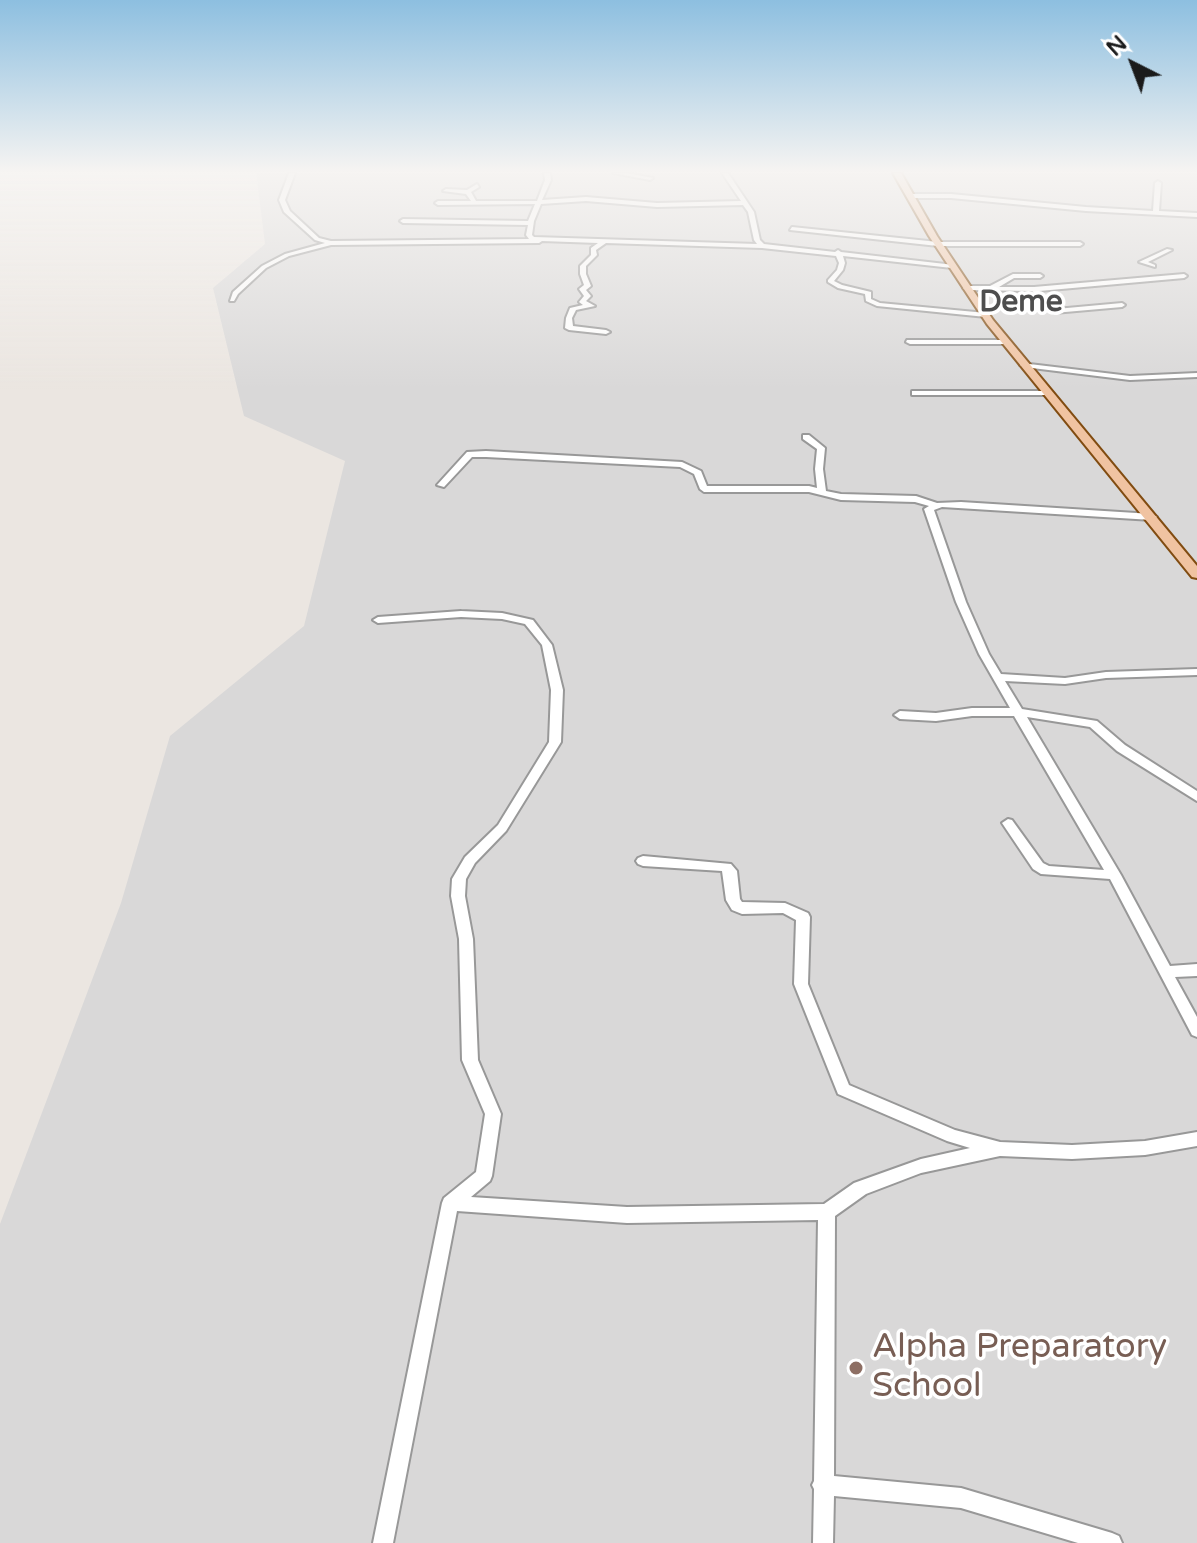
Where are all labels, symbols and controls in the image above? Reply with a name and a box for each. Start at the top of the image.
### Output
north arrow [1093,24,1173,104]
text: N [1102,31,1132,62]
district label: Deme [979,285,1063,321]
place label: Alpha Preparatory School [872,1328,1167,1408]
marker: Alpha Preparatory School [847,1359,865,1377]

